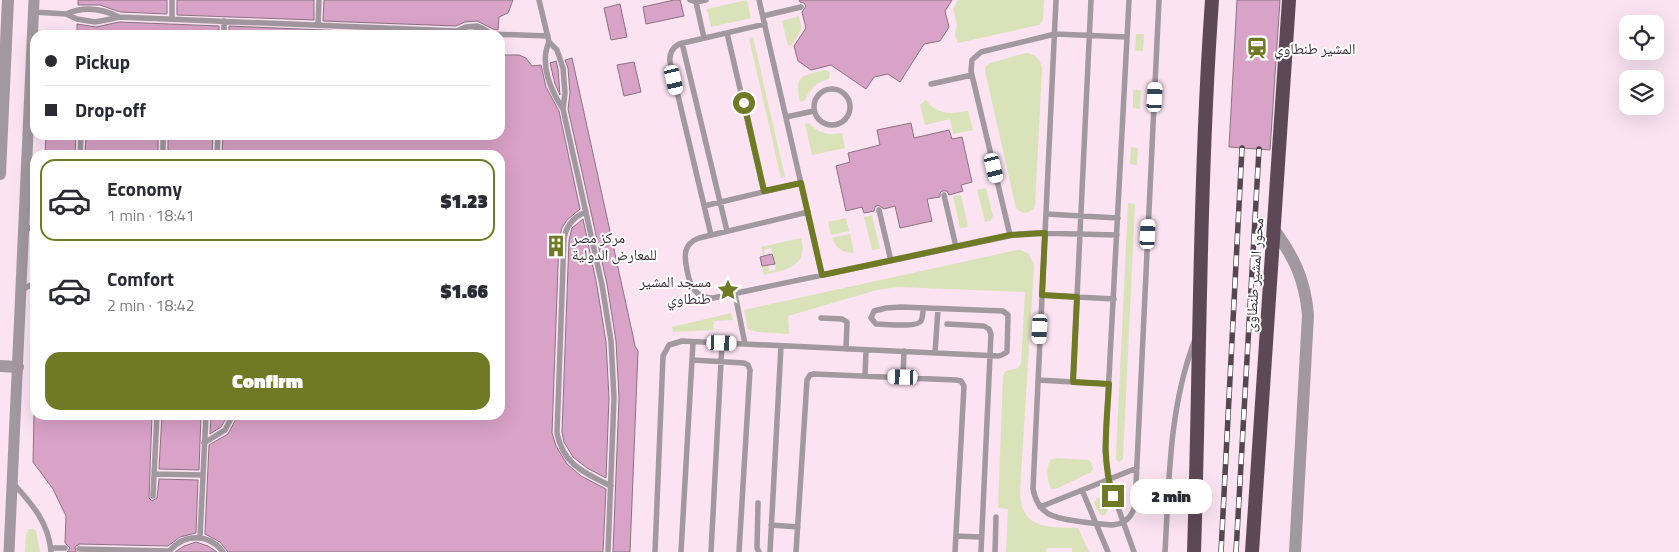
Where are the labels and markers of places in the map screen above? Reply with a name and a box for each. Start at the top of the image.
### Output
station icon: المشير طنطاوي [1244,35,1270,61]
place label: المشير طنطاوي [1274,37,1355,60]
place label: مركز مصر للمعارض الدولية [571,226,657,266]
building icon: مركز مصر للمعارض الدولية [543,233,569,259]
place label: مسجد المشير طنطاوي [638,270,711,310]
place icon: مسجد المشير طنطاوي [715,277,741,303]

